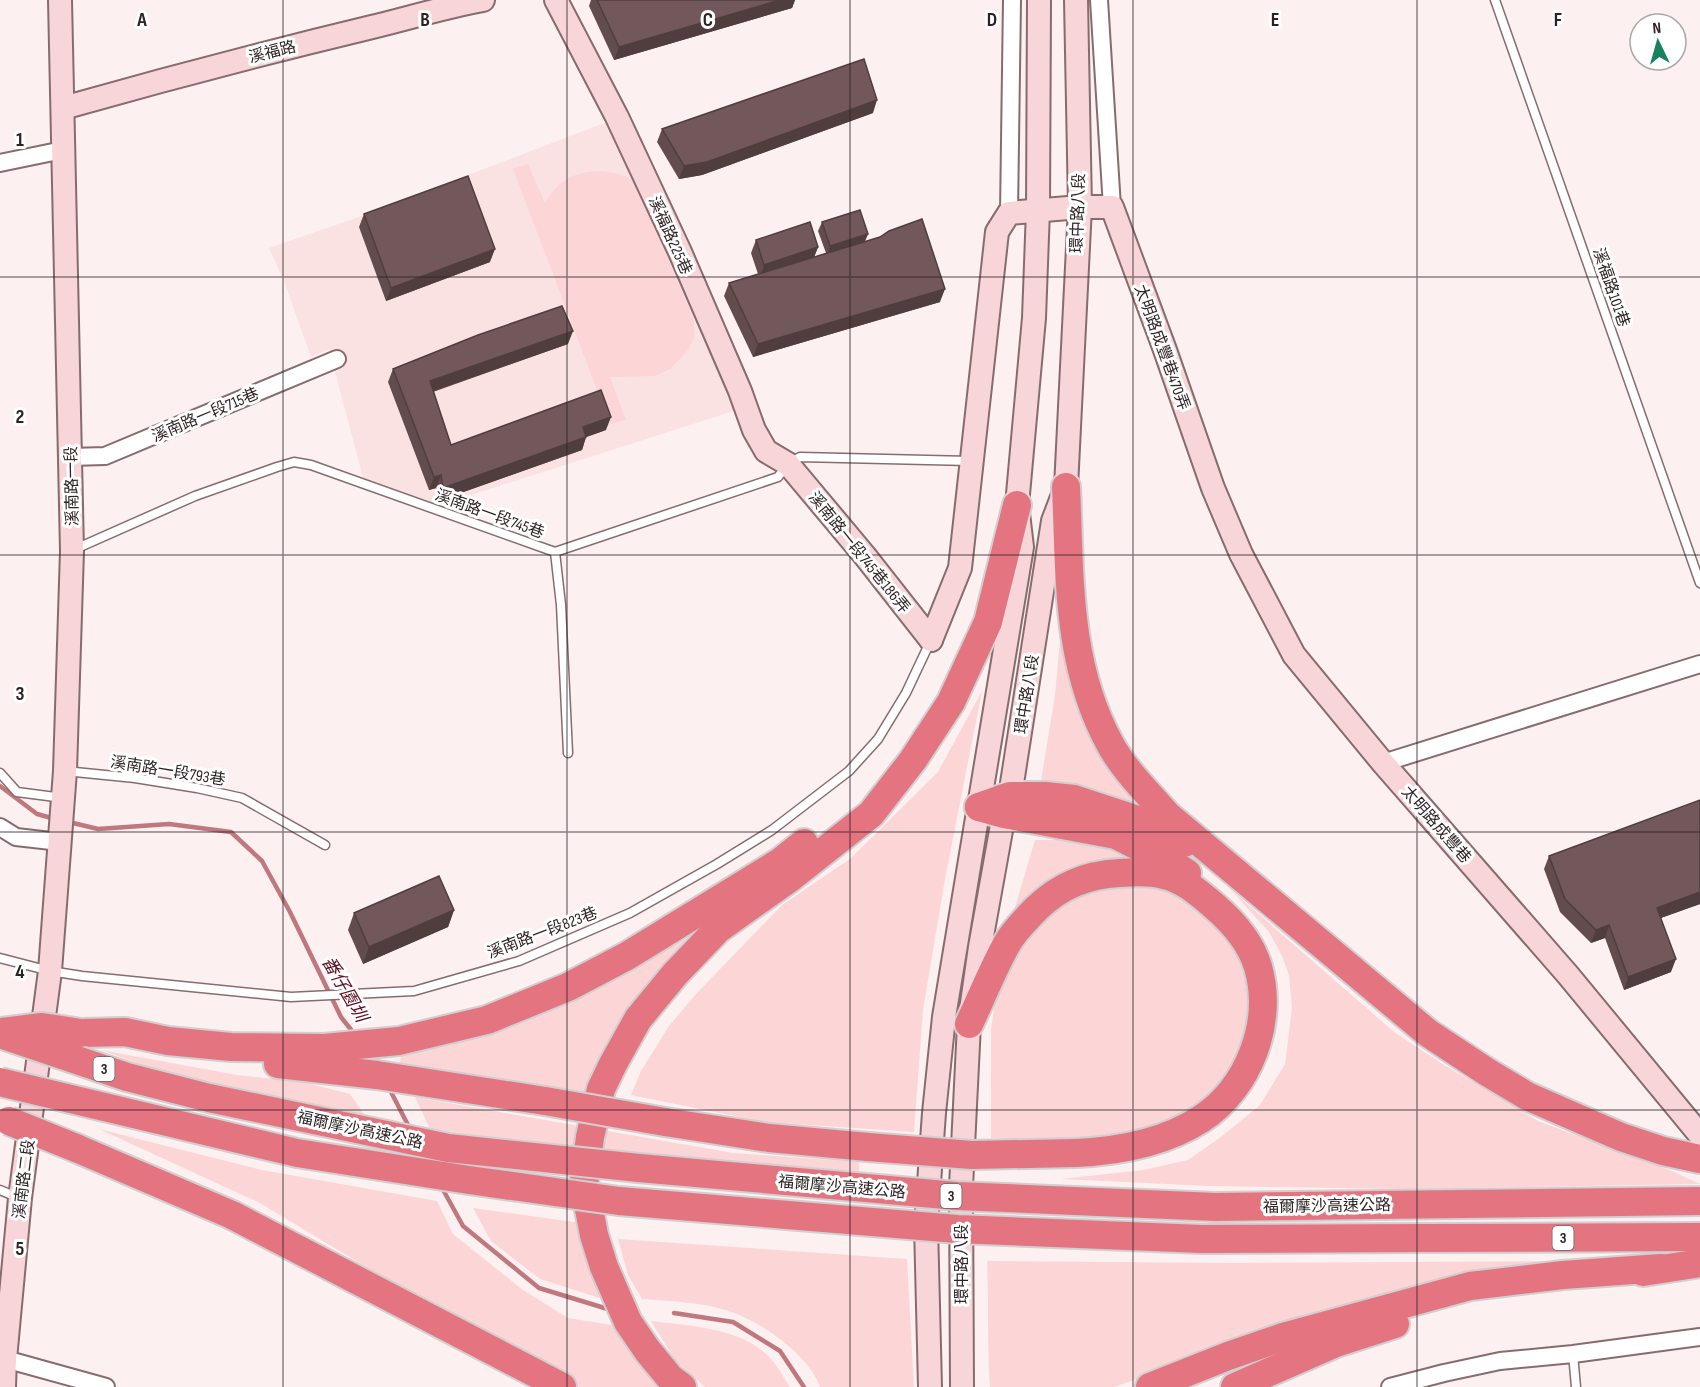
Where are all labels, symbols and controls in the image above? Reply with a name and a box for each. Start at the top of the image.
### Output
text: A [136,8,147,32]
text: B [420,8,430,32]
text: C [703,8,713,32]
text: D [987,8,997,32]
text: E [1271,8,1279,32]
text: F [1554,8,1562,32]
north arrow [1628,12,1688,72]
text: N [1652,19,1662,38]
street label: 溪福路 [247,37,298,67]
text: 1 [16,128,24,152]
street label: 環中路八段 [1068,173,1089,253]
street label: 溪福路225巷 [644,194,695,278]
street label: 溪福路101巷 [1588,245,1633,330]
street label: 太明路成豐巷470弄 [1130,282,1193,413]
street label: 溪南路一段715巷 [149,384,262,446]
text: 2 [16,405,24,429]
street label: 溪南路一段 [62,446,83,526]
street label: 溪南路一段745巷 [432,486,547,543]
street label: 溪南路一段745巷186弄 [804,489,914,617]
street label: 環中路八段 [1012,653,1043,735]
text: 3 [16,682,25,706]
street label: 溪南路一段793巷 [109,753,227,790]
street label: 太明路成豐巷 [1397,783,1475,867]
street label: 溪南路一段823巷 [485,904,600,963]
water label: 番仔園圳 [317,953,373,1028]
text: 4 [15,960,25,984]
road number: 3 [94,1057,114,1081]
street label: 福爾摩沙高速公路 [295,1108,424,1153]
street label: 溪南路二段 [10,1138,39,1220]
street label: 福爾摩沙高速公路 [777,1172,906,1203]
road number: 3 [940,1184,962,1208]
street label: 福爾摩沙高速公路 [1263,1196,1391,1217]
street label: 環中路八段 [953,1224,972,1304]
road number: 3 [1552,1226,1574,1250]
text: 5 [16,1237,25,1261]

